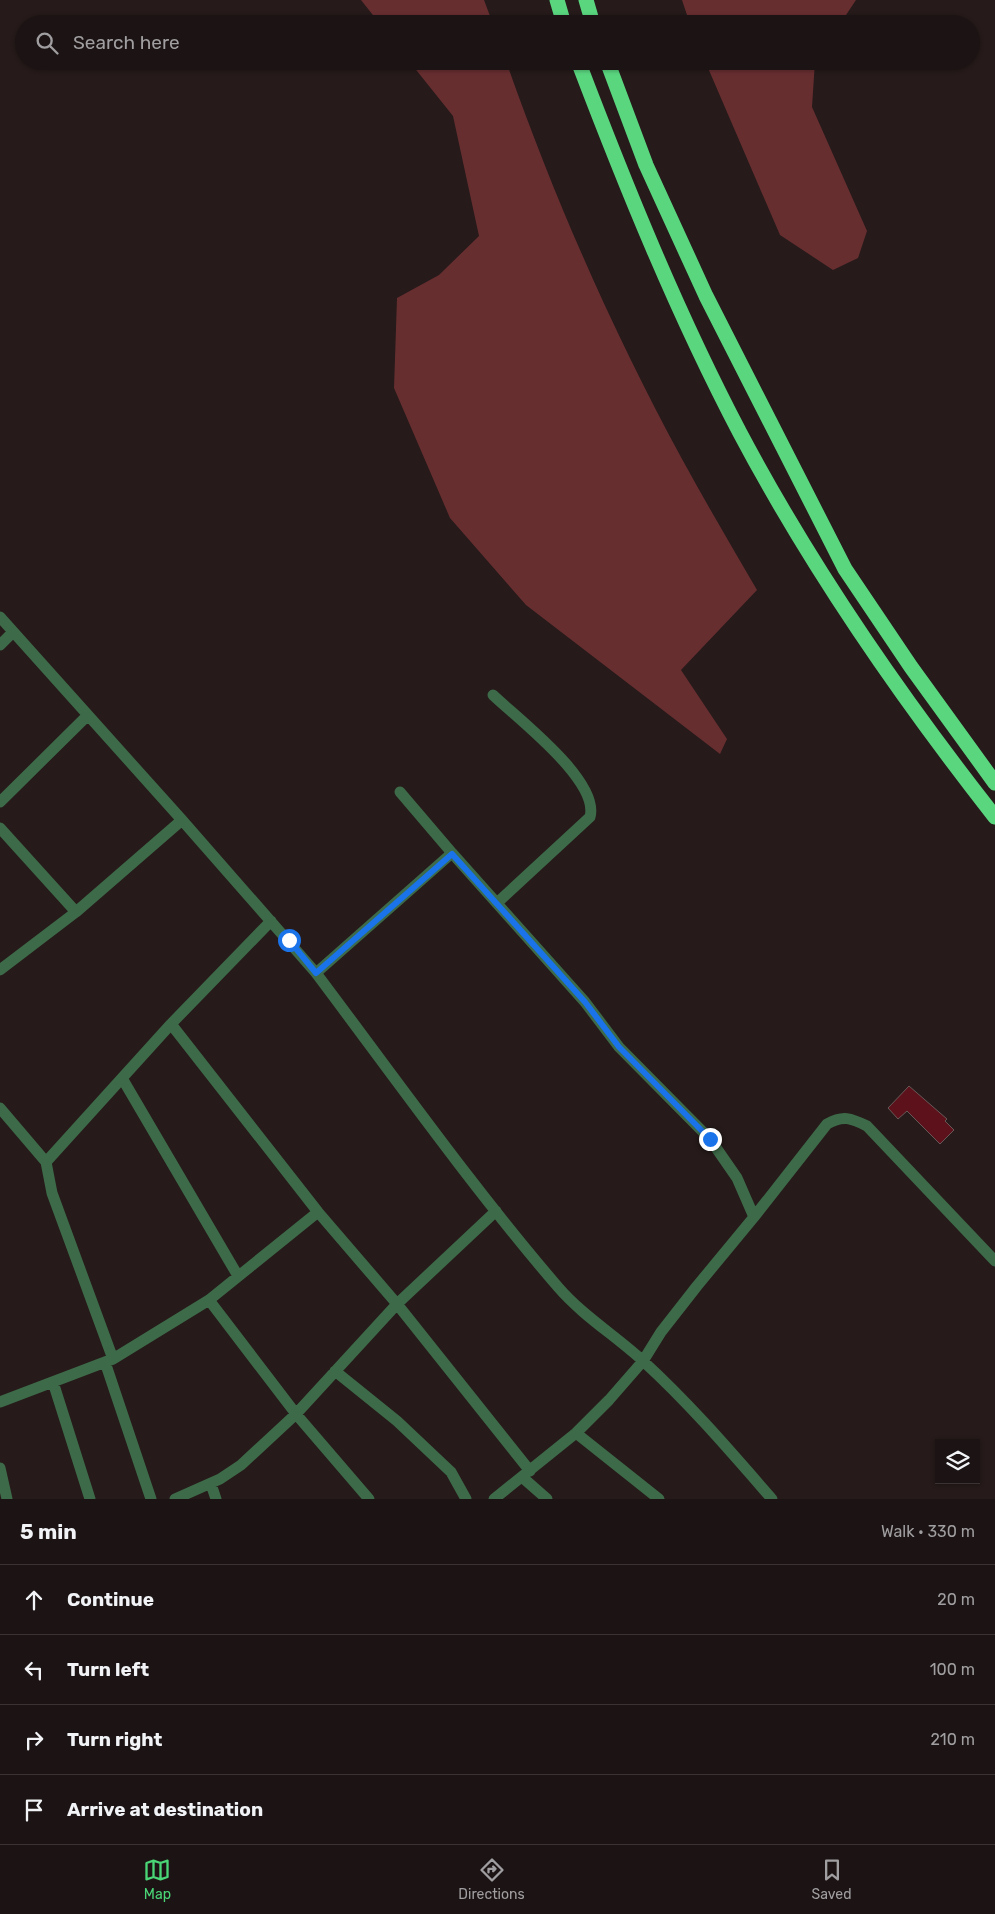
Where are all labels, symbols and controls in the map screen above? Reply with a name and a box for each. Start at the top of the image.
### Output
search box [15,15,980,70]
icon: search [33,29,61,57]
text: Search here [73,31,180,54]
route start [278,929,301,952]
route end [699,1128,722,1151]
map controls [935,1439,980,1484]
button: layers [935,1439,980,1484]
text: 5 min [20,1519,77,1544]
text: Walk · 330 m [881,1522,975,1541]
icon: ahead [20,1586,48,1614]
text: Continue [67,1588,154,1611]
text: 20 m [937,1590,975,1609]
icon: left [20,1656,48,1684]
text: Turn left [67,1658,149,1681]
text: 100 m [930,1660,975,1679]
icon: right [20,1726,48,1754]
text: Turn right [67,1728,162,1751]
text: 210 m [930,1730,975,1749]
icon: arrive [20,1796,48,1824]
text: Arrive at destination [67,1798,263,1821]
tab: Map [143,1856,171,1903]
tab: Directions [458,1856,525,1903]
tab: Saved [812,1856,852,1903]

